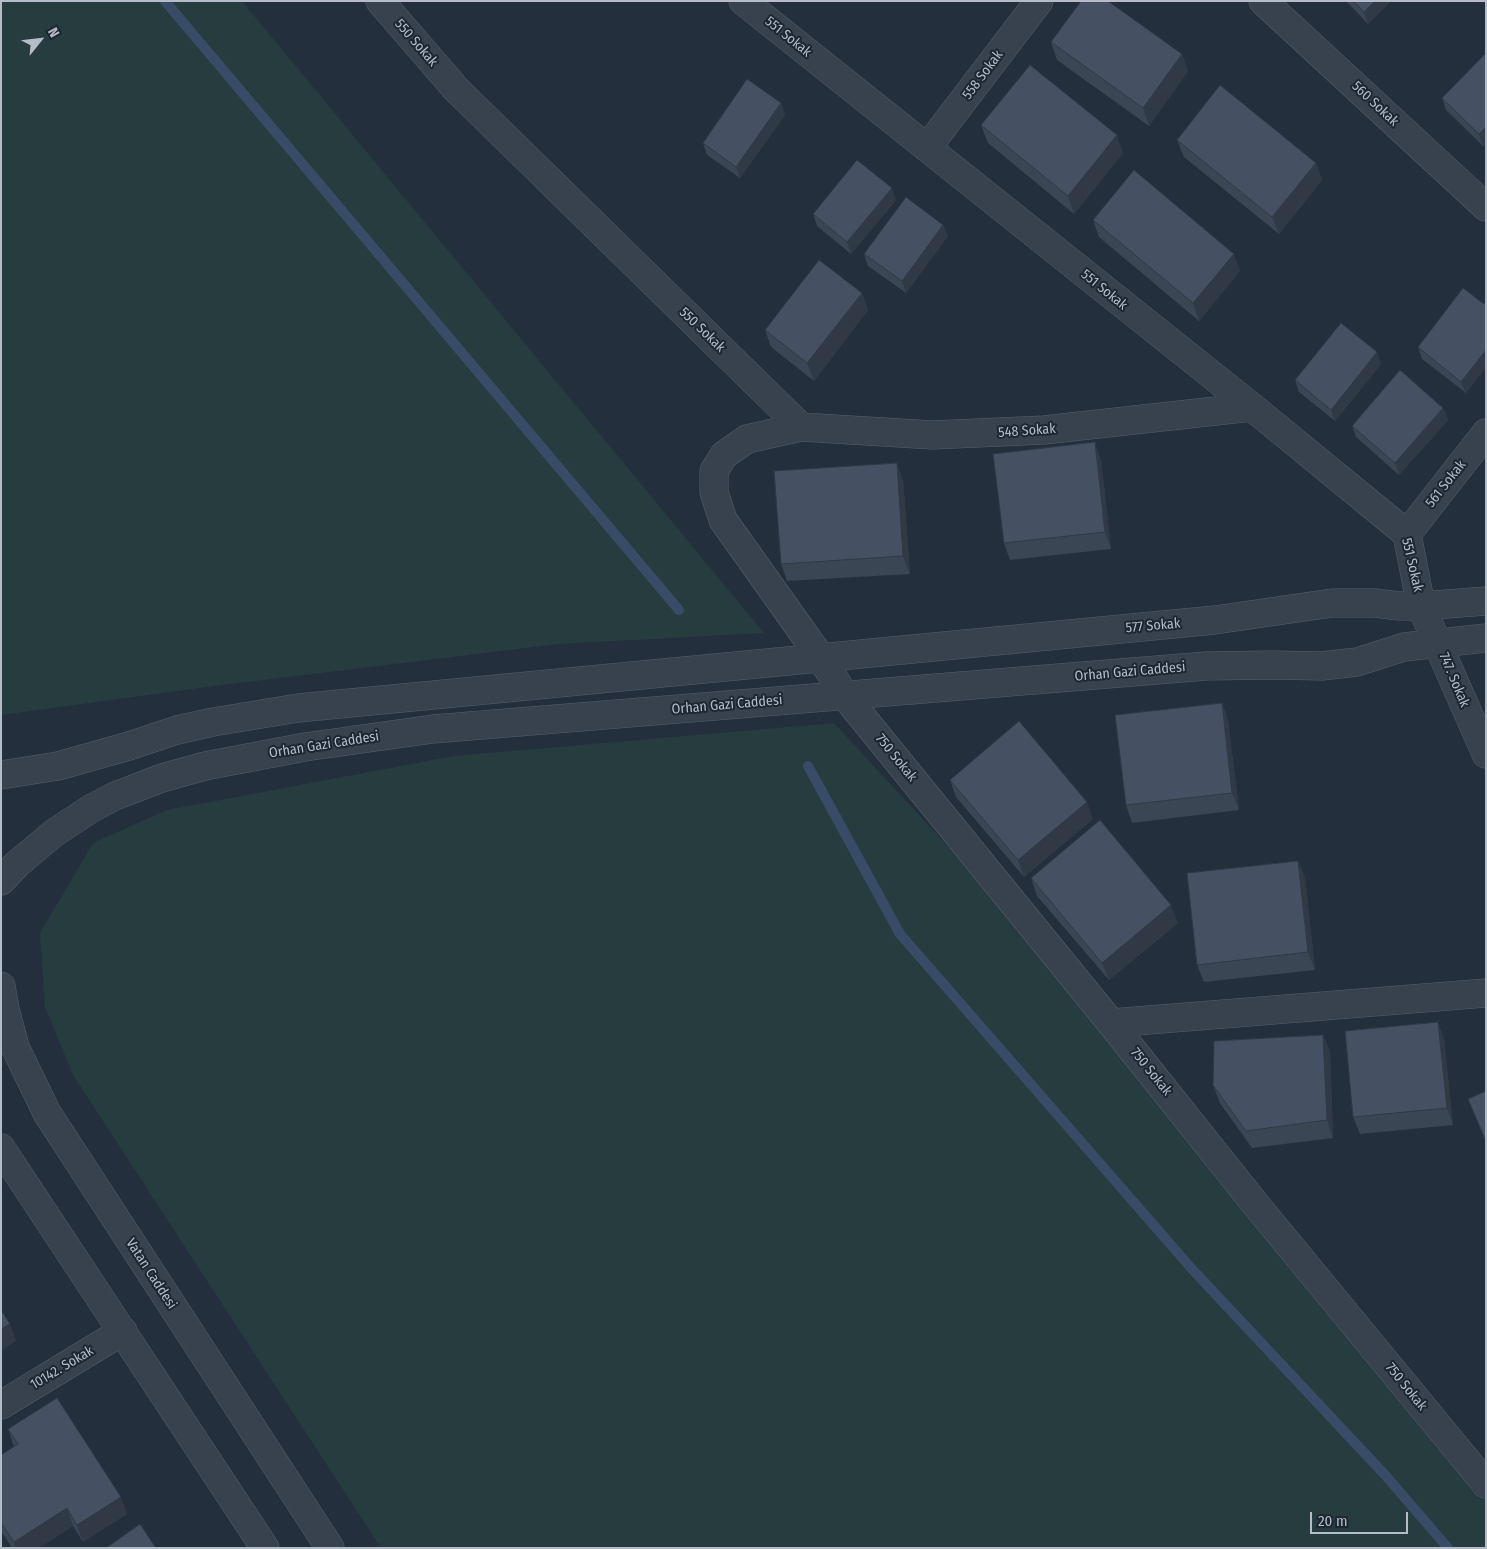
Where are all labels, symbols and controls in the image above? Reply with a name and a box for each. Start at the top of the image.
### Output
street label: 551 Sokak [761,13,815,61]
north arrow [15,15,65,65]
street label: 550 Sokak [391,16,441,70]
text: N [44,25,63,40]
street label: 558 Sokak [959,47,1007,103]
street label: 560 Sokak [1348,78,1402,130]
street label: 551 Sokak [1077,266,1131,314]
street label: 550 Sokak [676,304,728,356]
street label: 548 Sokak [998,421,1056,441]
street label: 561 Sokak [1422,457,1470,511]
street label: 551 Sokak [1398,536,1426,594]
street label: 577 Sokak [1125,615,1181,637]
street label: 747. Sokak [1435,650,1473,710]
street label: Orhan Gazi Caddesi [1074,659,1186,685]
street label: Orhan Gazi Caddesi [671,692,783,718]
street label: Orhan Gazi Caddesi [268,728,380,762]
street label: 750 Sokak [872,731,920,785]
street label: 750 Sokak [1127,1045,1175,1099]
street label: Vatan Caddesi [122,1236,180,1312]
street label: 10142. Sokak [27,1343,97,1393]
street label: 750 Sokak [1382,1360,1430,1414]
scale bar [1312,1502,1410,1534]
text: 20 m [1318,1512,1348,1530]

